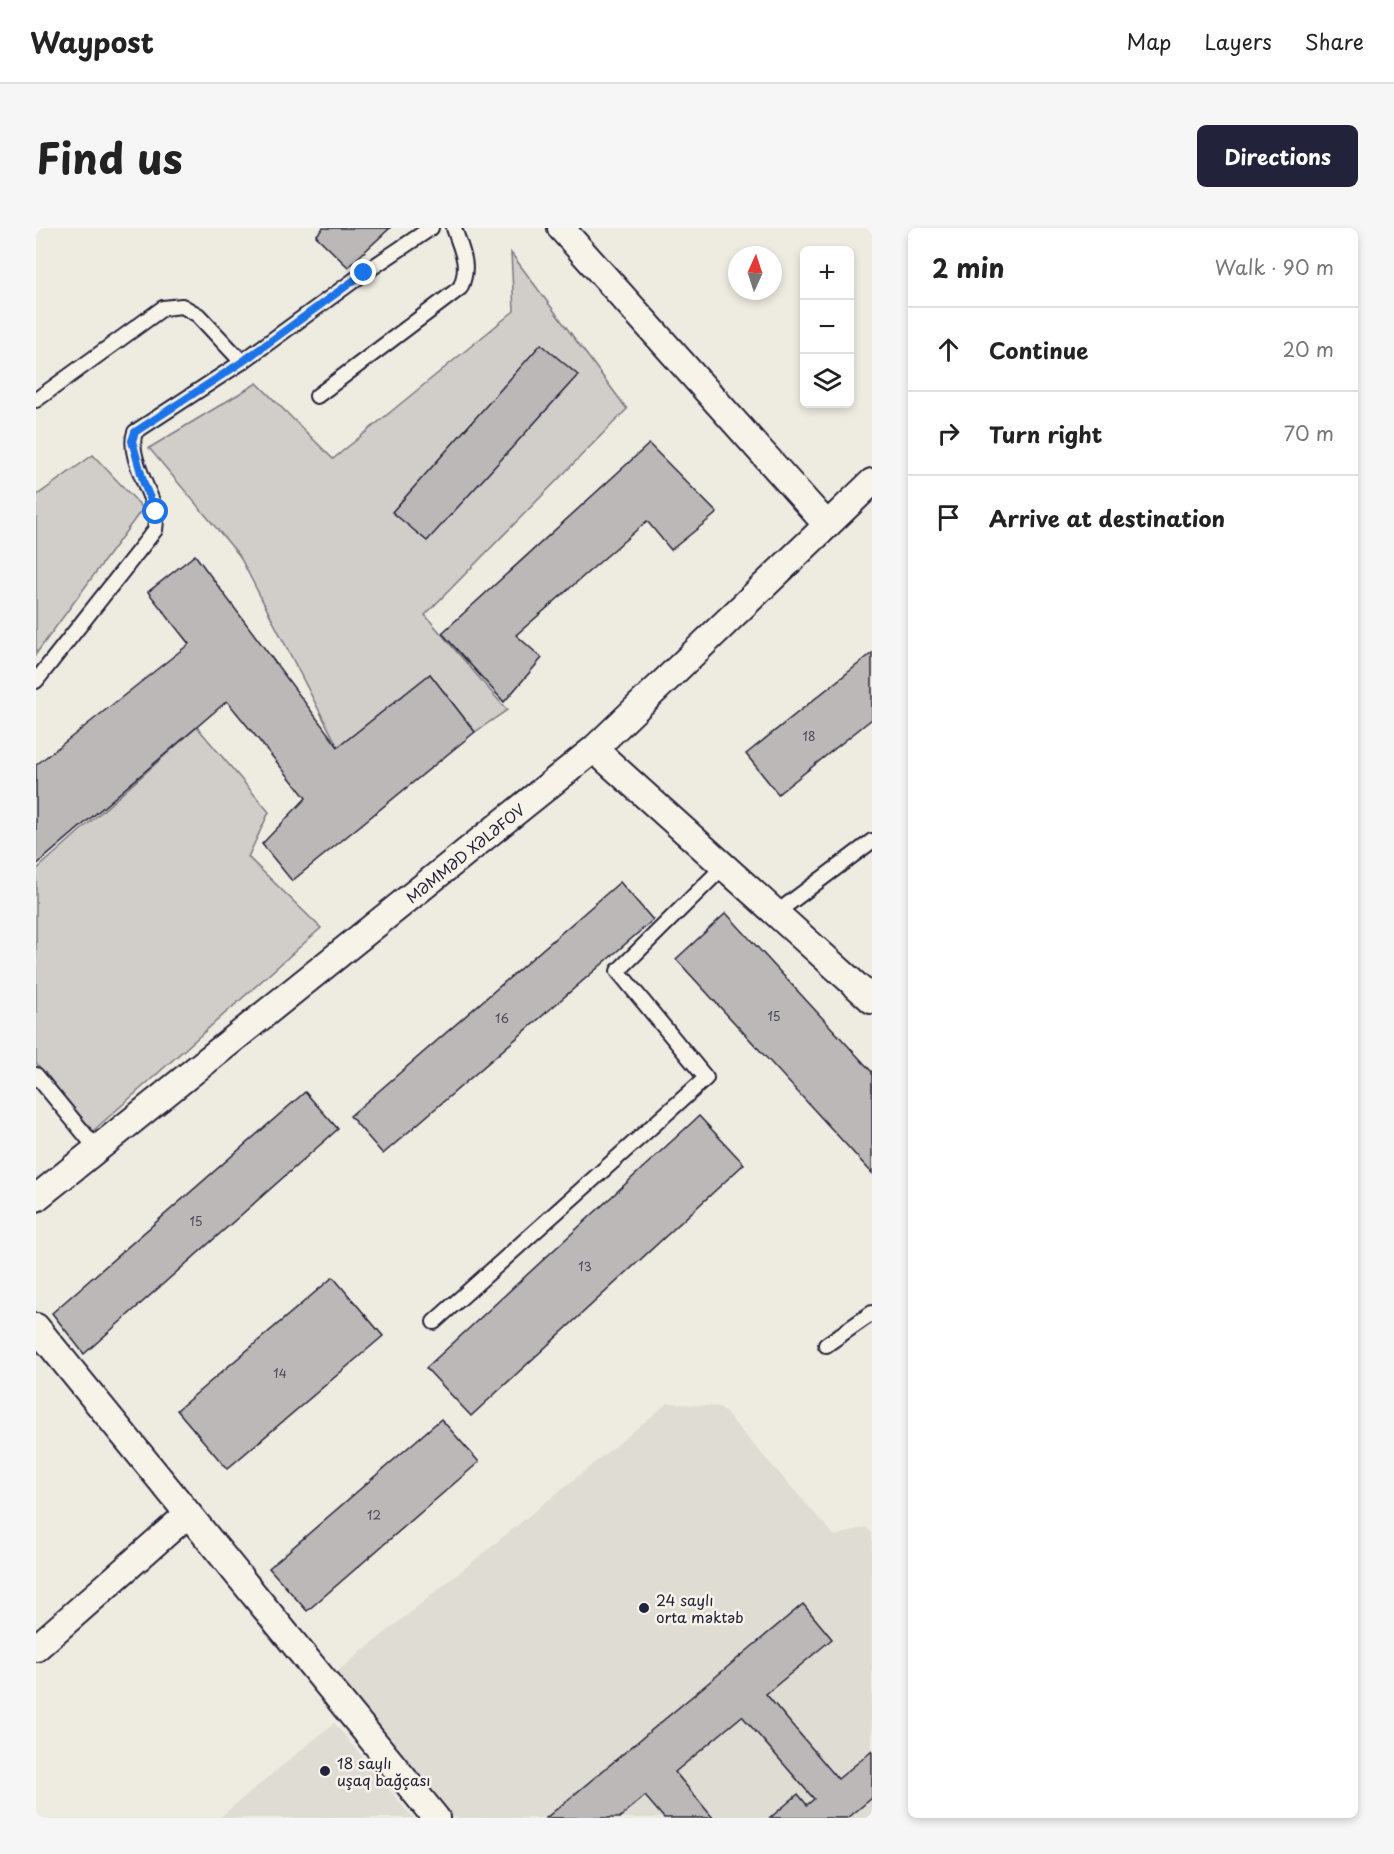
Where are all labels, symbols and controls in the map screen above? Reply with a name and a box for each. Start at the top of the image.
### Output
text: Waypost [30,20,154,63]
text: Map [1127,25,1171,57]
text: Layers [1204,25,1272,57]
text: Share [1305,25,1364,57]
text: Find us [36,125,183,188]
button: Directions [1197,125,1358,187]
north arrow [728,246,782,300]
map controls [800,246,854,408]
button: + [800,246,854,300]
text: 2 min [932,248,1005,287]
text: Walk · 90 m [1215,252,1334,282]
route end [350,259,376,285]
button: − [800,300,854,354]
icon: ahead [932,333,965,366]
text: Continue [989,333,1088,366]
text: 20 m [1282,334,1334,364]
button: layers [800,354,854,408]
icon: right [932,417,965,450]
text: Turn right [989,417,1102,450]
text: 70 m [1284,418,1334,448]
route start [142,498,168,524]
icon: arrive [932,501,965,534]
text: Arrive at destination [989,501,1225,534]
house number: 18 [803,727,815,745]
street label: MƏMMƏD XƏLƏFOV [401,798,529,908]
house number: 15 [767,1007,781,1025]
house number: 16 [495,1009,509,1027]
house number: 15 [189,1212,203,1230]
house number: 13 [578,1257,592,1275]
house number: 14 [273,1364,287,1382]
house number: 12 [367,1506,381,1524]
place label: 24 saylı orta məktəb [656,1588,744,1628]
marker: 24 saylı orta məktəb [637,1601,651,1615]
place label: 18 saylı uşaq bağçası [337,1751,430,1791]
marker: 18 saylı uşaq bağçası [318,1764,332,1778]

